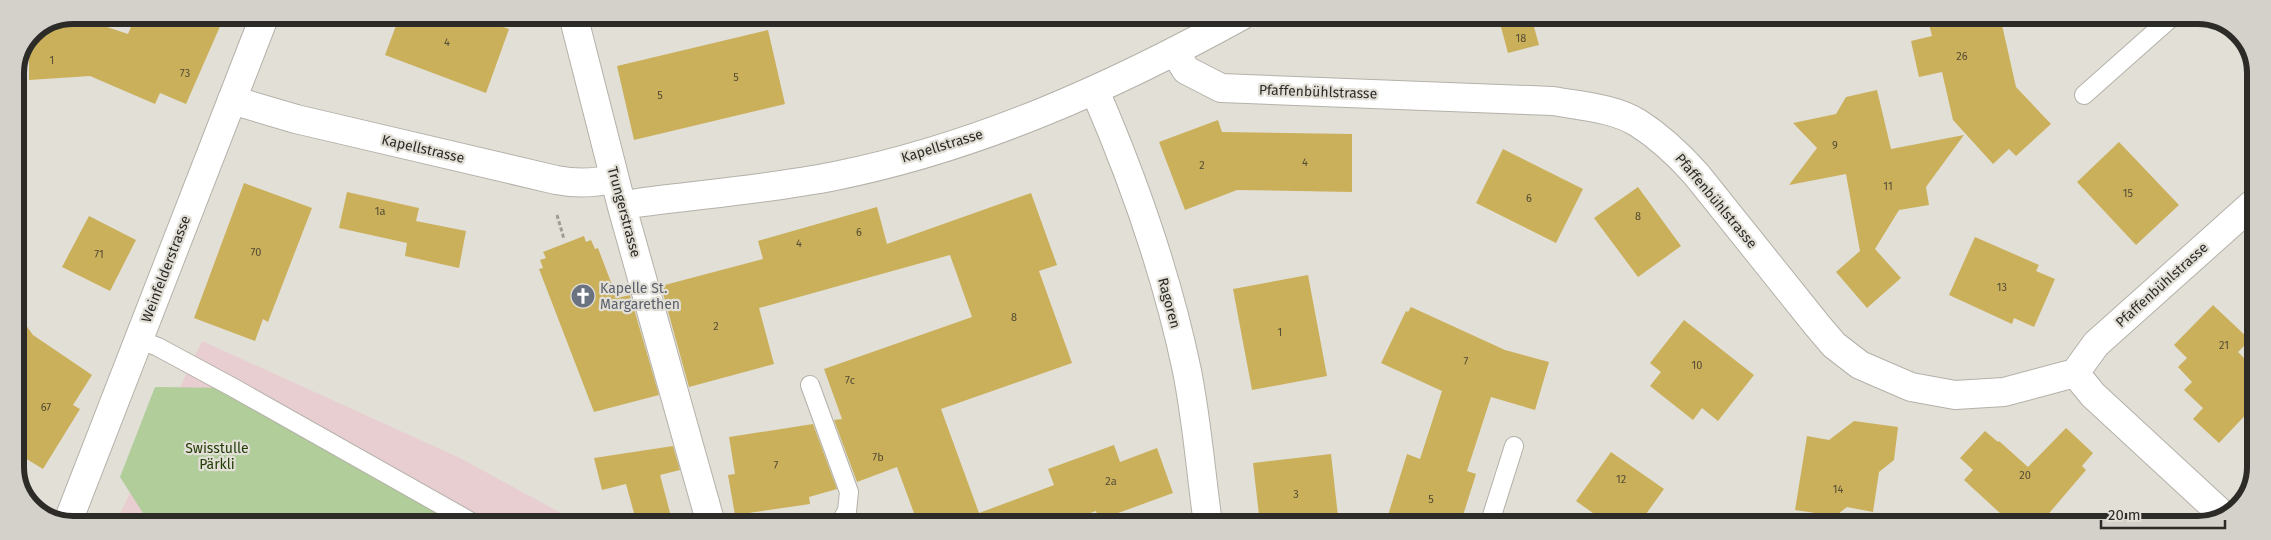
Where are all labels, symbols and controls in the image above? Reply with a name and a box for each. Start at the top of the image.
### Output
house number: 18 [1516,32,1526,45]
house number: 4 [444,36,450,49]
house number: 26 [1956,50,1968,63]
house number: 1 [50,54,54,67]
house number: 73 [180,67,190,80]
house number: 5 [733,71,739,84]
street label: Pfaffenbühlstrasse [1259,81,1377,103]
house number: 5 [657,89,663,102]
street label: Kapellstrasse [899,126,985,166]
street label: Kapellstrasse [380,131,466,167]
house number: 9 [1832,139,1838,152]
street label: Pfaffenbühlstrasse [1671,150,1761,252]
house number: 4 [1302,156,1308,169]
house number: 2 [1199,159,1205,172]
street label: Trungerstrasse [604,165,644,259]
house number: 11 [1883,180,1893,193]
house number: 15 [2123,187,2134,200]
house number: 6 [1526,192,1532,205]
house number: 1a [375,205,385,218]
house number: 8 [1635,210,1641,223]
street label: Weinfelderstrasse [138,213,194,325]
house number: 6 [856,226,862,239]
house number: 4 [796,237,802,250]
street label: Pfaffenbühlstrasse [2112,239,2212,331]
house number: 70 [251,246,261,259]
house number: 71 [94,248,104,261]
street label: Ragoren [1154,276,1184,330]
place label: Kapelle St. Margarethen [600,280,680,313]
house number: 13 [1997,281,2007,294]
church icon: Kapelle St. Margarethen [570,283,596,309]
house number: 8 [1011,311,1017,324]
house number: 2 [713,320,719,333]
house number: 1 [1278,326,1282,339]
house number: 21 [2219,339,2229,352]
house number: 7 [1464,355,1469,368]
house number: 10 [1692,359,1702,372]
house number: 7c [845,374,855,387]
house number: 67 [41,401,51,414]
park label: Swisstulle Pärkli [185,440,249,473]
house number: 7b [872,451,884,464]
house number: 7 [774,459,779,472]
house number: 20 [2019,469,2031,482]
house number: 12 [1616,473,1626,486]
house number: 2a [1105,475,1117,488]
house number: 14 [1833,483,1843,496]
house number: 3 [1293,488,1299,501]
house number: 5 [1428,493,1434,506]
scale bar [2101,498,2225,530]
text: 20 m [2108,506,2141,524]

